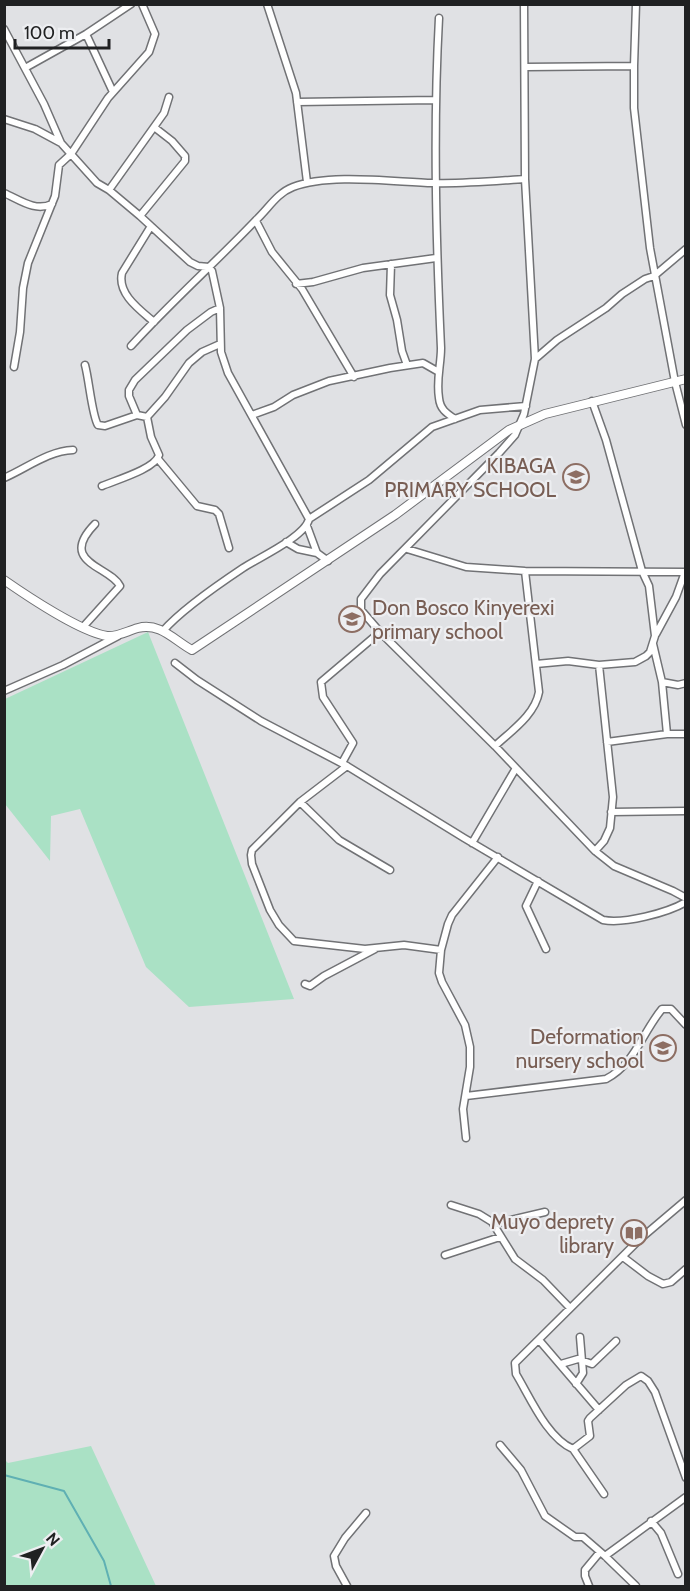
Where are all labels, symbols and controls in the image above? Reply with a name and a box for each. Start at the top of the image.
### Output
scale bar [15,12,110,50]
text: 100 m [24,22,75,44]
place label: KIBAGA PRIMARY SCHOOL [384,453,556,502]
school or university icon: KIBAGA PRIMARY SCHOOL [561,462,591,492]
place label: Don Bosco Kinyerexi primary school [372,595,554,644]
school or university icon: Don Bosco Kinyerexi primary school [337,604,367,634]
place label: Deformation nursery school [516,1024,644,1073]
school or university icon: Deformation nursery school [648,1033,678,1063]
place label: Muyo deprety library [491,1209,614,1258]
library icon: Muyo deprety library [619,1218,649,1248]
north arrow [12,1519,72,1579]
text: N [42,1529,64,1550]

